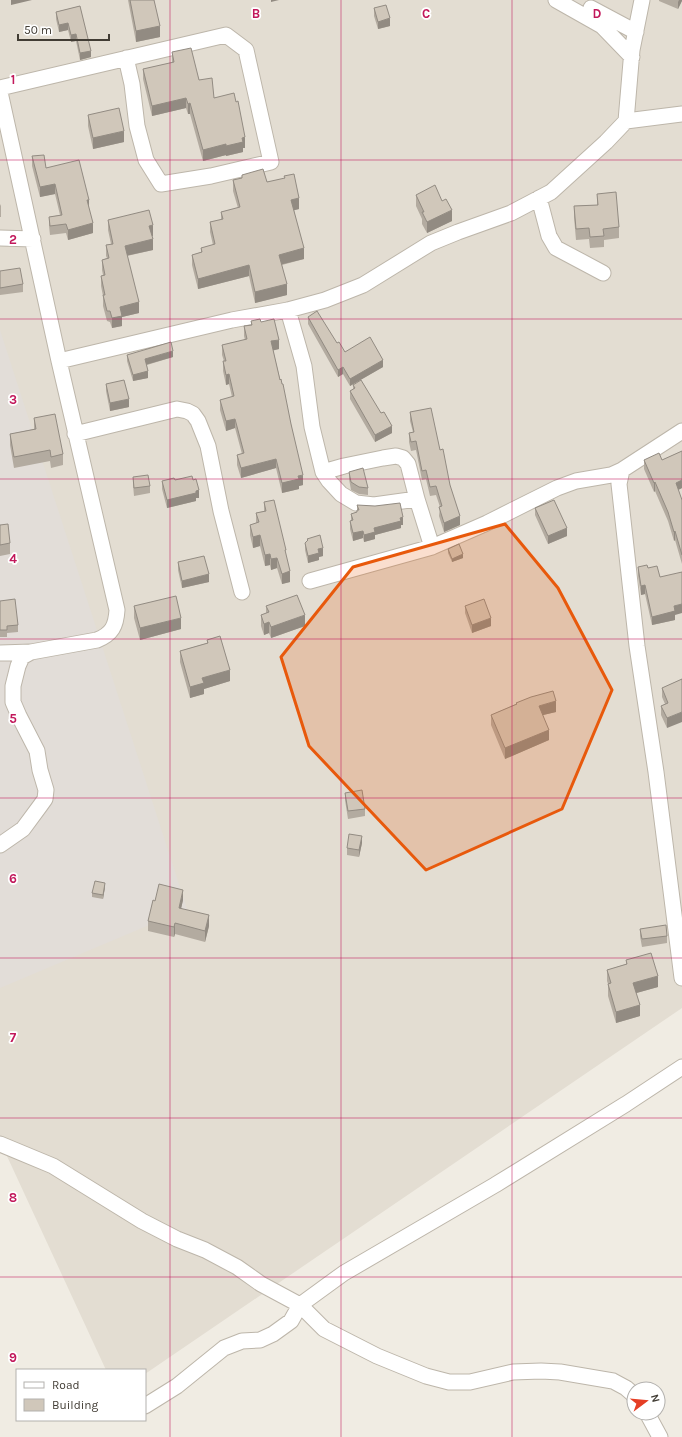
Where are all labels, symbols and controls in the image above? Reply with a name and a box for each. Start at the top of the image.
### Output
text: B [252,6,260,21]
text: C [422,6,430,21]
text: D [593,6,602,21]
scale bar [18,16,109,42]
text: 50 m [24,23,52,37]
text: 1 [11,72,15,87]
text: 2 [9,232,17,247]
text: 3 [9,392,17,407]
text: 4 [9,551,17,566]
text: 5 [9,711,17,726]
text: 6 [9,871,17,886]
text: 7 [10,1030,17,1045]
text: 8 [9,1190,17,1205]
text: 9 [9,1350,17,1365]
legend [16,1369,146,1421]
text: Road [52,1378,80,1392]
north arrow [626,1381,666,1421]
text: N [648,1393,662,1404]
text: Building [52,1398,99,1412]

